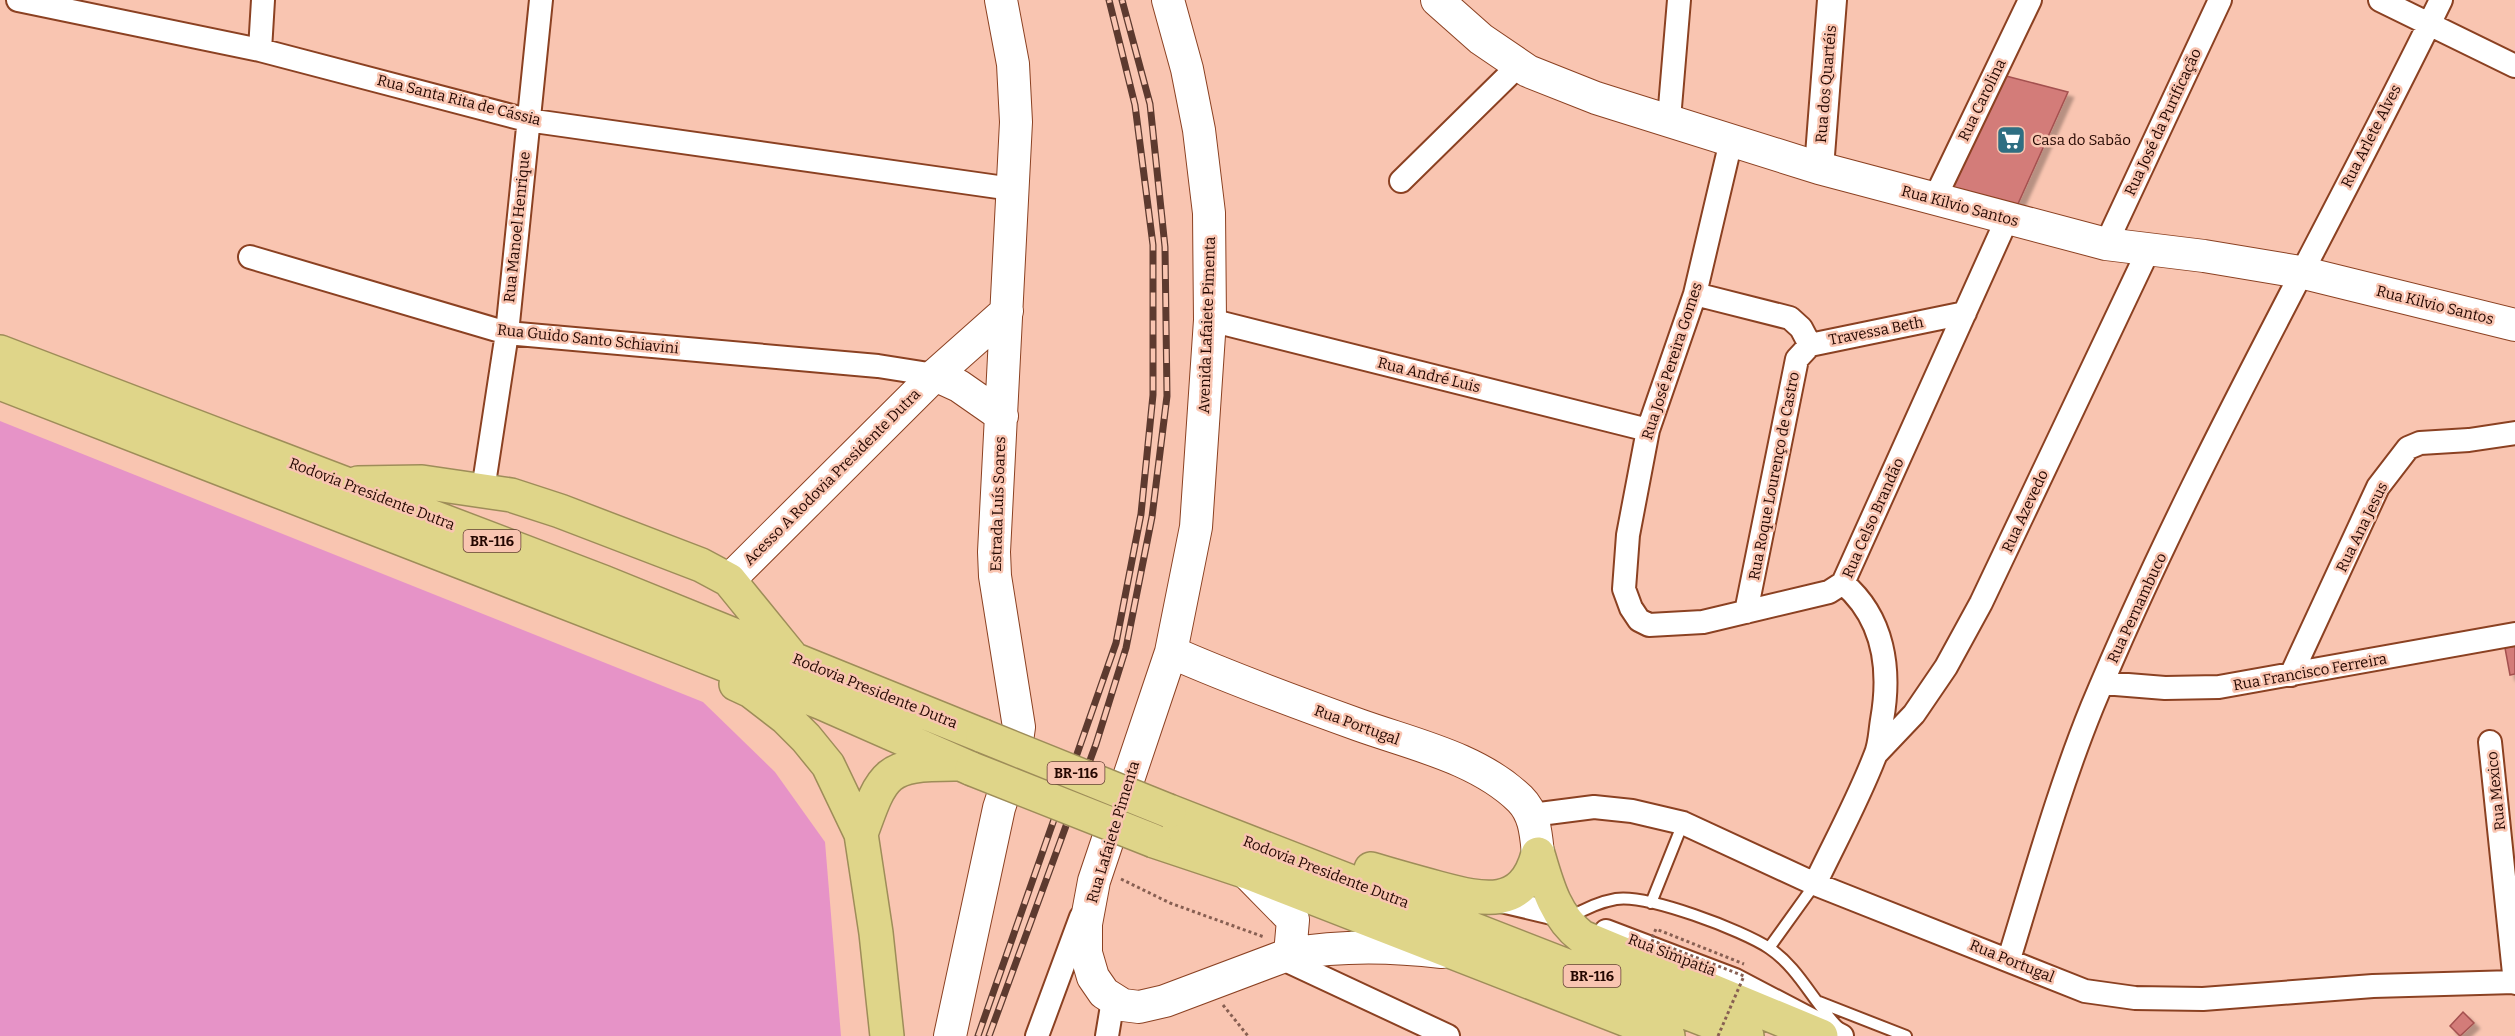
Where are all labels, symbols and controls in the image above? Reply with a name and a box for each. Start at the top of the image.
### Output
street label: Rua dos Quartéis [1812,24,1840,144]
street label: Rua José da Purificação [2121,45,2205,199]
street label: Rua Carolina [1954,56,2010,144]
street label: Rua Santa Rita de Cássia [375,71,543,129]
street label: Rua Arlete Alves [2337,81,2405,191]
supermarket icon: Casa do Sabão [1995,124,2027,156]
place label: Casa do Sabão [2032,131,2131,149]
street label: Rua Manoel Henrique [500,151,534,303]
street label: Rua Kilvio Santos [1900,182,2020,230]
street label: Avenida Lafaiete Pimenta [1195,236,1219,414]
street label: Rua José Pereira Gomes [1638,280,1706,442]
street label: Rua Kilvio Santos [2374,282,2496,328]
street label: Travessa Beth [1827,313,1926,349]
street label: Rua Guido Santo Schiavini [496,321,680,358]
street label: Rua André Luis [1376,354,1482,396]
street label: Rua Roque Lourenço de Castro [1745,370,1803,582]
street label: Acesso A Rodovia Presidente Dutra [740,385,924,569]
street label: Estrada Luís Soares [987,436,1009,572]
street label: Rodovia Presidente Dutra [286,454,458,534]
street label: Rua Celso Brandão [1838,455,1908,581]
street label: Rua Azevedo [1998,467,2052,555]
street label: Rua Ana Jesus [2332,479,2392,575]
road number: BR-116 [464,530,520,552]
street label: Rua Pernambuco [2104,550,2170,666]
street label: Rodovia Presidente Dutra [790,650,960,732]
street label: Rua Francisco Ferreira [2232,650,2388,694]
street label: Rua Portugal [1312,701,1402,749]
street label: Rua Mexico [2483,751,2509,831]
street label: Rua Lafaiete Pimenta [1083,759,1143,905]
road number: BR-116 [1048,762,1104,784]
street label: Rodovia Presidente Dutra [1240,832,1412,912]
street label: Rua Simpatia [1626,930,1718,980]
street label: Rua Portugal [1967,936,2057,986]
road number: BR-116 [1564,965,1620,987]

